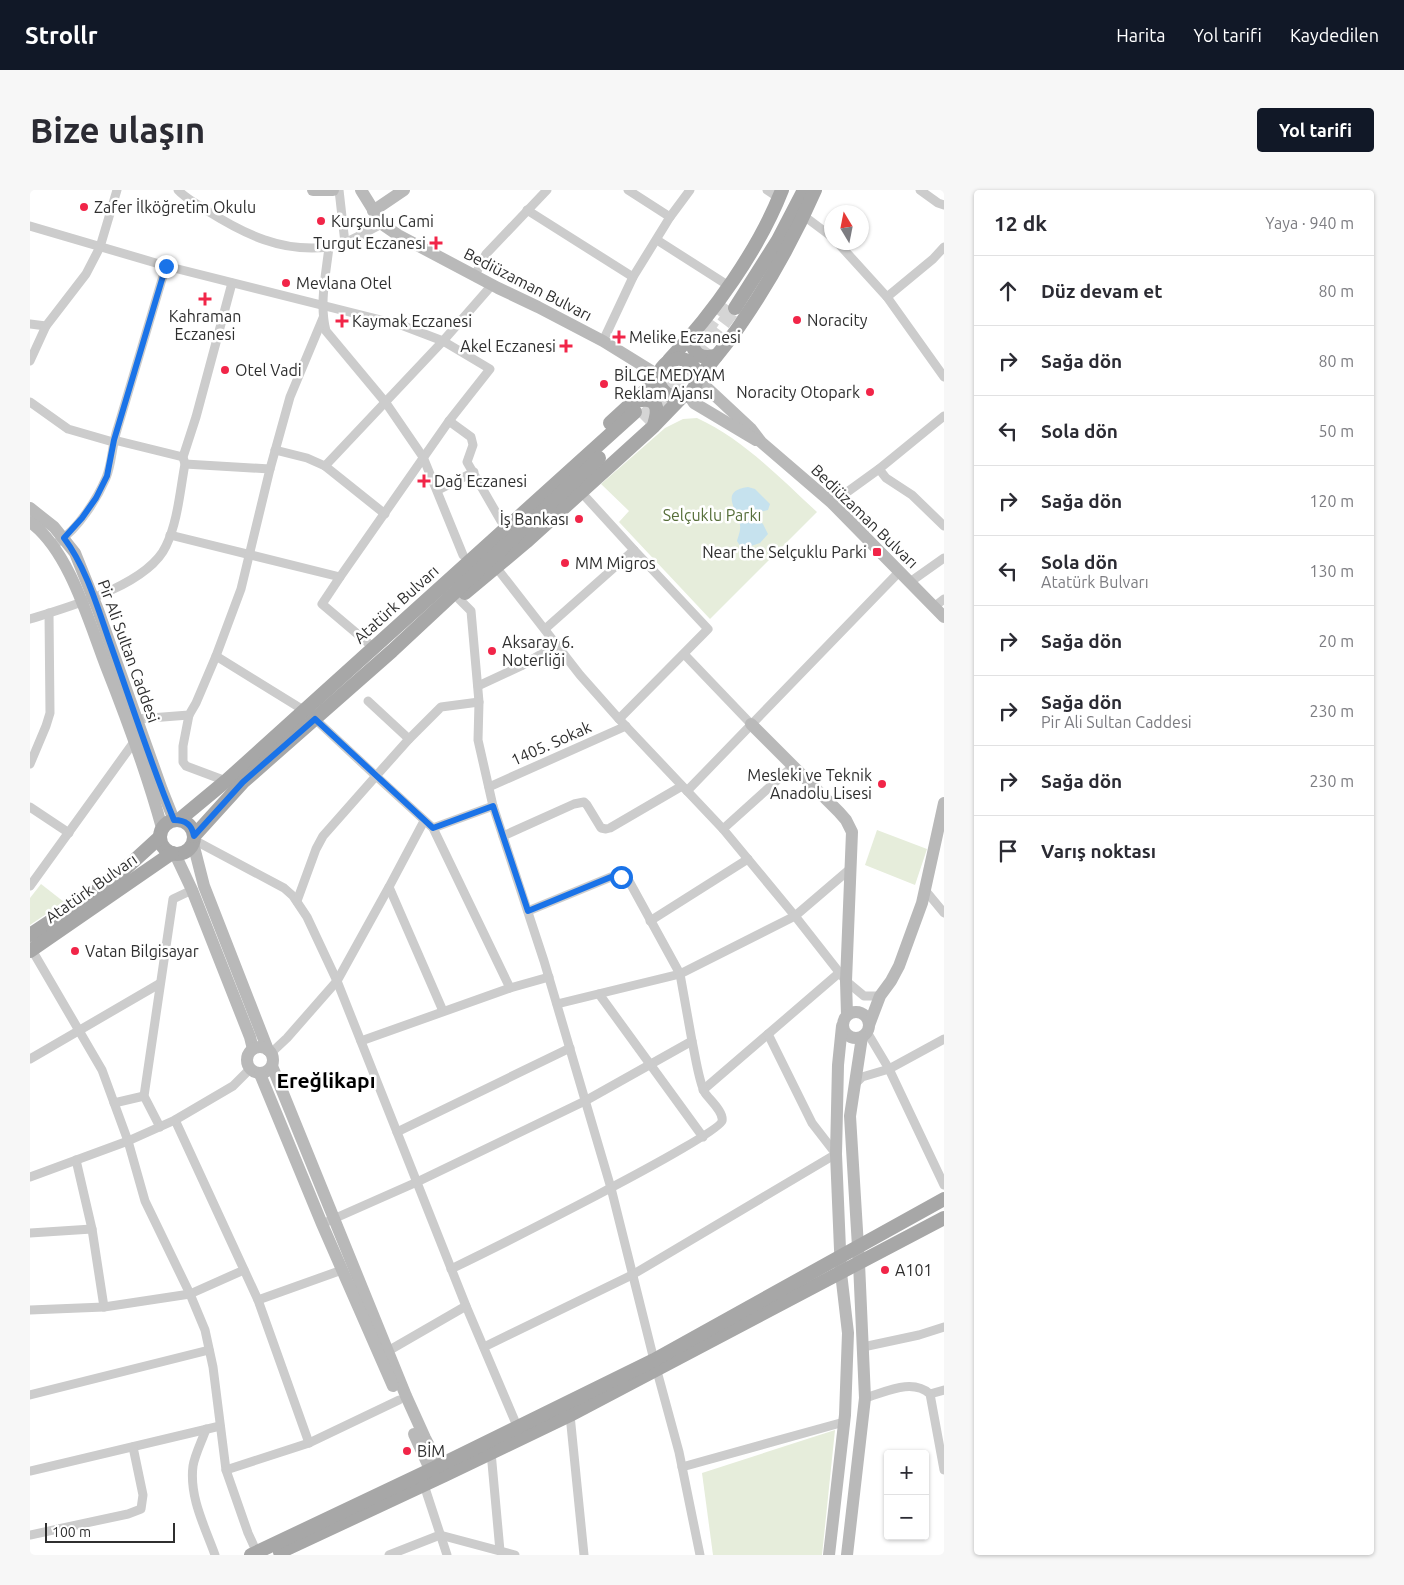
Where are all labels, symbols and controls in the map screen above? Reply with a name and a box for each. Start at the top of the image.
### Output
text: Strollr [25,22,98,49]
text: Harita [1116,25,1165,45]
text: Yol tarifi [1193,25,1262,45]
text: Kaydedilen [1290,25,1379,45]
button: Yol tarifi [1257,108,1374,152]
text: Bize ulaşın [30,110,205,150]
place label: Zafer İlköğretim Okulu [94,198,256,216]
marker: Zafer İlköğretim Okulu [78,201,90,213]
north arrow [824,205,869,250]
text: 12 dk [994,211,1047,235]
place label: Kurşunlu Cami [331,212,434,230]
text: Yaya · 940 m [1265,214,1354,232]
marker: Kurşunlu Cami [315,215,327,227]
place label: Turgut Eczanesi [313,234,426,252]
marker: Turgut Eczanesi [430,237,442,249]
street label: Bediüzaman Bulvarı [461,244,595,324]
route end [155,255,178,278]
place label: Mevlana Otel [296,274,392,292]
marker: Mevlana Otel [280,277,292,289]
icon: ahead [994,277,1022,305]
text: Düz devam et [1041,280,1162,302]
text: 80 m [1318,282,1354,300]
marker: Kahraman Eczanesi [199,293,211,305]
place label: Kahraman Eczanesi [169,307,241,343]
place label: Noracity [807,311,868,329]
place label: Kaymak Eczanesi [352,312,472,330]
marker: Noracity [791,314,803,326]
marker: Kaymak Eczanesi [336,315,348,327]
place label: Melike Eczanesi [629,328,741,346]
marker: Melike Eczanesi [613,331,625,343]
place label: Akel Eczanesi [460,337,556,355]
marker: Akel Eczanesi [560,340,572,352]
icon: right [994,347,1022,375]
text: Sağa dön [1041,350,1122,372]
text: 80 m [1318,352,1354,370]
place label: Otel Vadi [235,361,302,379]
marker: Otel Vadi [219,364,231,376]
place label: BİLGE MEDYAM Reklam Ajansı [614,366,725,402]
marker: BİLGE MEDYAM Reklam Ajansı [598,378,610,390]
place label: Noracity Otopark [736,383,860,401]
marker: Noracity Otopark [864,386,876,398]
icon: left [994,417,1022,445]
text: Sola dön [1041,420,1118,442]
text: 50 m [1318,422,1354,440]
street label: Bediüzaman Bulvarı [808,460,922,572]
place label: Dağ Eczanesi [434,472,527,490]
marker: Dağ Eczanesi [418,475,430,487]
icon: right [994,487,1022,515]
text: Sağa dön [1041,490,1122,512]
text: 120 m [1309,492,1354,510]
park label: Selçuklu Parkı [663,506,761,524]
place label: İş Bankası [500,510,569,528]
marker: İş Bankası [573,513,585,525]
place label: Near the Selçuklu Parki [702,543,867,561]
marker: Near the Selçuklu Parki [871,546,883,558]
text: Sola dön [1041,551,1118,573]
place label: MM Migros [575,554,656,572]
marker: MM Migros [559,557,571,569]
icon: left [994,557,1022,585]
street label: Atatürk Bulvarı [350,561,442,647]
text: 130 m [1309,562,1354,580]
text: Atatürk Bulvarı [1041,573,1149,591]
street label: Pir Ali Sultan Caddesi [95,577,163,725]
icon: right [994,627,1022,655]
text: Sağa dön [1041,630,1122,652]
text: 20 m [1318,632,1354,650]
place label: Aksaray 6. Noterliği [502,633,574,669]
marker: Aksaray 6. Noterliği [486,645,498,657]
text: Sağa dön [1041,691,1122,713]
icon: right [994,697,1022,725]
text: 230 m [1309,702,1354,720]
text: Pir Ali Sultan Caddesi [1041,713,1192,731]
street label: 1405. Sokak [508,717,594,769]
place label: Mesleki ve Teknik Anadolu Lisesi [747,766,872,802]
icon: right [994,767,1022,795]
text: Sağa dön [1041,770,1122,792]
text: 230 m [1309,772,1354,790]
marker: Mesleki ve Teknik Anadolu Lisesi [876,778,888,790]
icon: arrive [994,837,1022,865]
text: Varış noktası [1041,840,1156,862]
street label: Atatürk Bulvarı [42,850,140,926]
route start [610,866,633,889]
place label: Vatan Bilgisayar [85,942,199,960]
marker: Vatan Bilgisayar [69,945,81,957]
district label: Ereğlikapı [276,1068,376,1092]
place label: A101 [895,1261,932,1279]
marker: A101 [879,1264,891,1276]
place label: BİM [417,1442,445,1460]
marker: BİM [401,1445,413,1457]
map controls [884,1450,929,1540]
button: + [884,1450,929,1495]
button: − [884,1495,929,1540]
scale bar [45,1520,175,1543]
text: 100 m [52,1524,91,1540]

